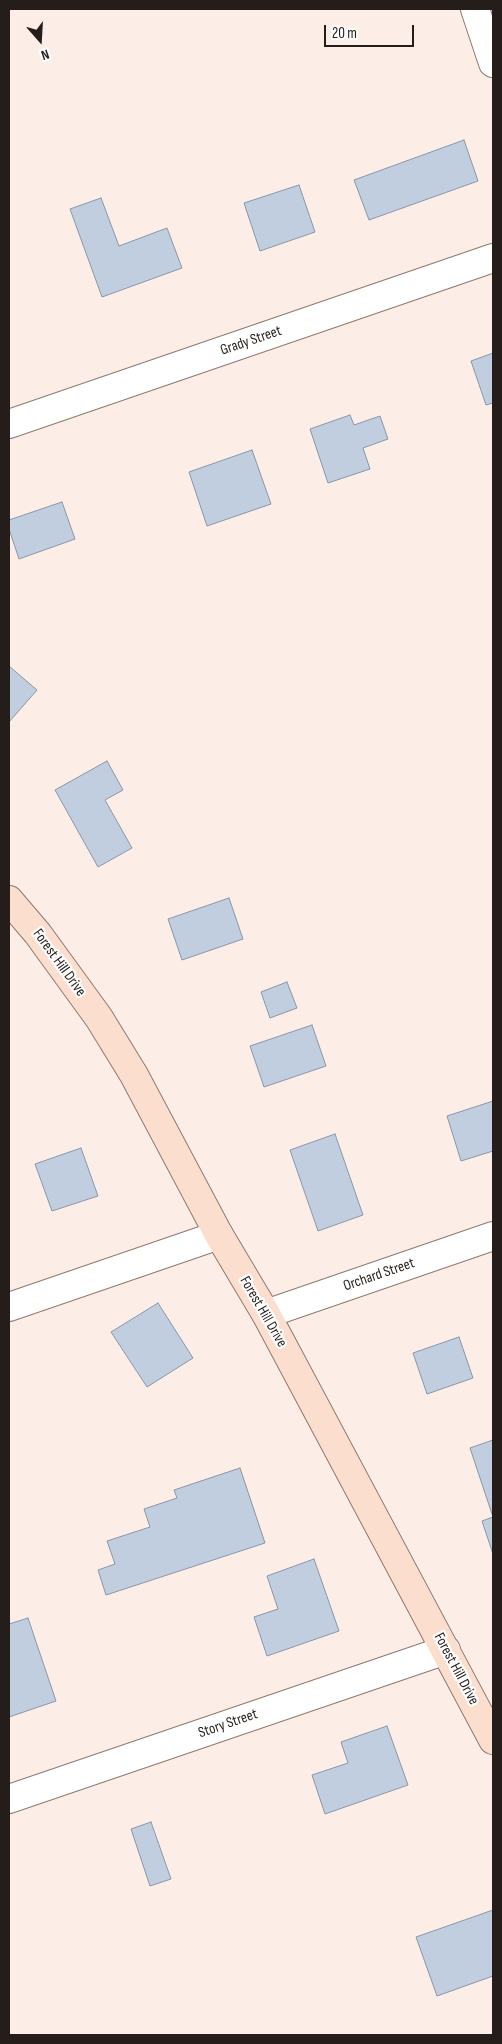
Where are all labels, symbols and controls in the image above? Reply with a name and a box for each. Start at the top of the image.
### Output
north arrow [15,15,65,65]
scale bar [327,15,417,47]
text: 20 m [332,24,357,43]
text: N [39,45,51,64]
street label: Grady Street [218,322,284,360]
street label: Forest Hill Drive [29,926,89,1000]
street label: Orchard Street [341,1254,417,1296]
street label: Forest Hill Drive [236,1273,290,1351]
street label: Forest Hill Drive [430,1630,482,1708]
street label: Story Street [196,1706,260,1742]

